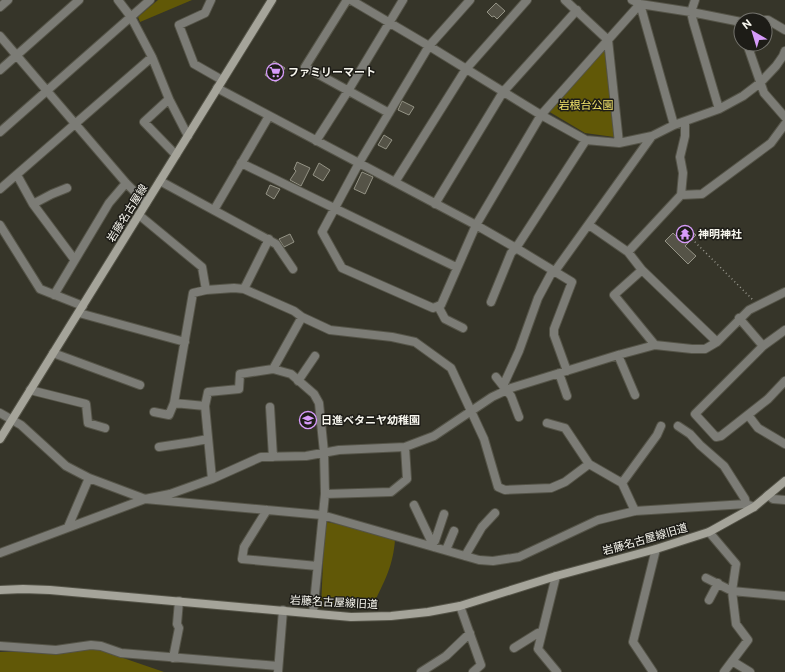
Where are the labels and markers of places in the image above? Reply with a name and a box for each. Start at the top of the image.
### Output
supermarket icon: ファミリーマート [265,62,285,82]
place label: ファミリーマート [288,65,376,78]
temple icon: 神明神社 [675,224,695,244]
place label: 神明神社 [698,227,742,240]
school or university icon: 日進ベタニヤ幼稚園 [298,410,318,430]
place label: 日進ベタニヤ幼稚園 [321,413,420,426]

